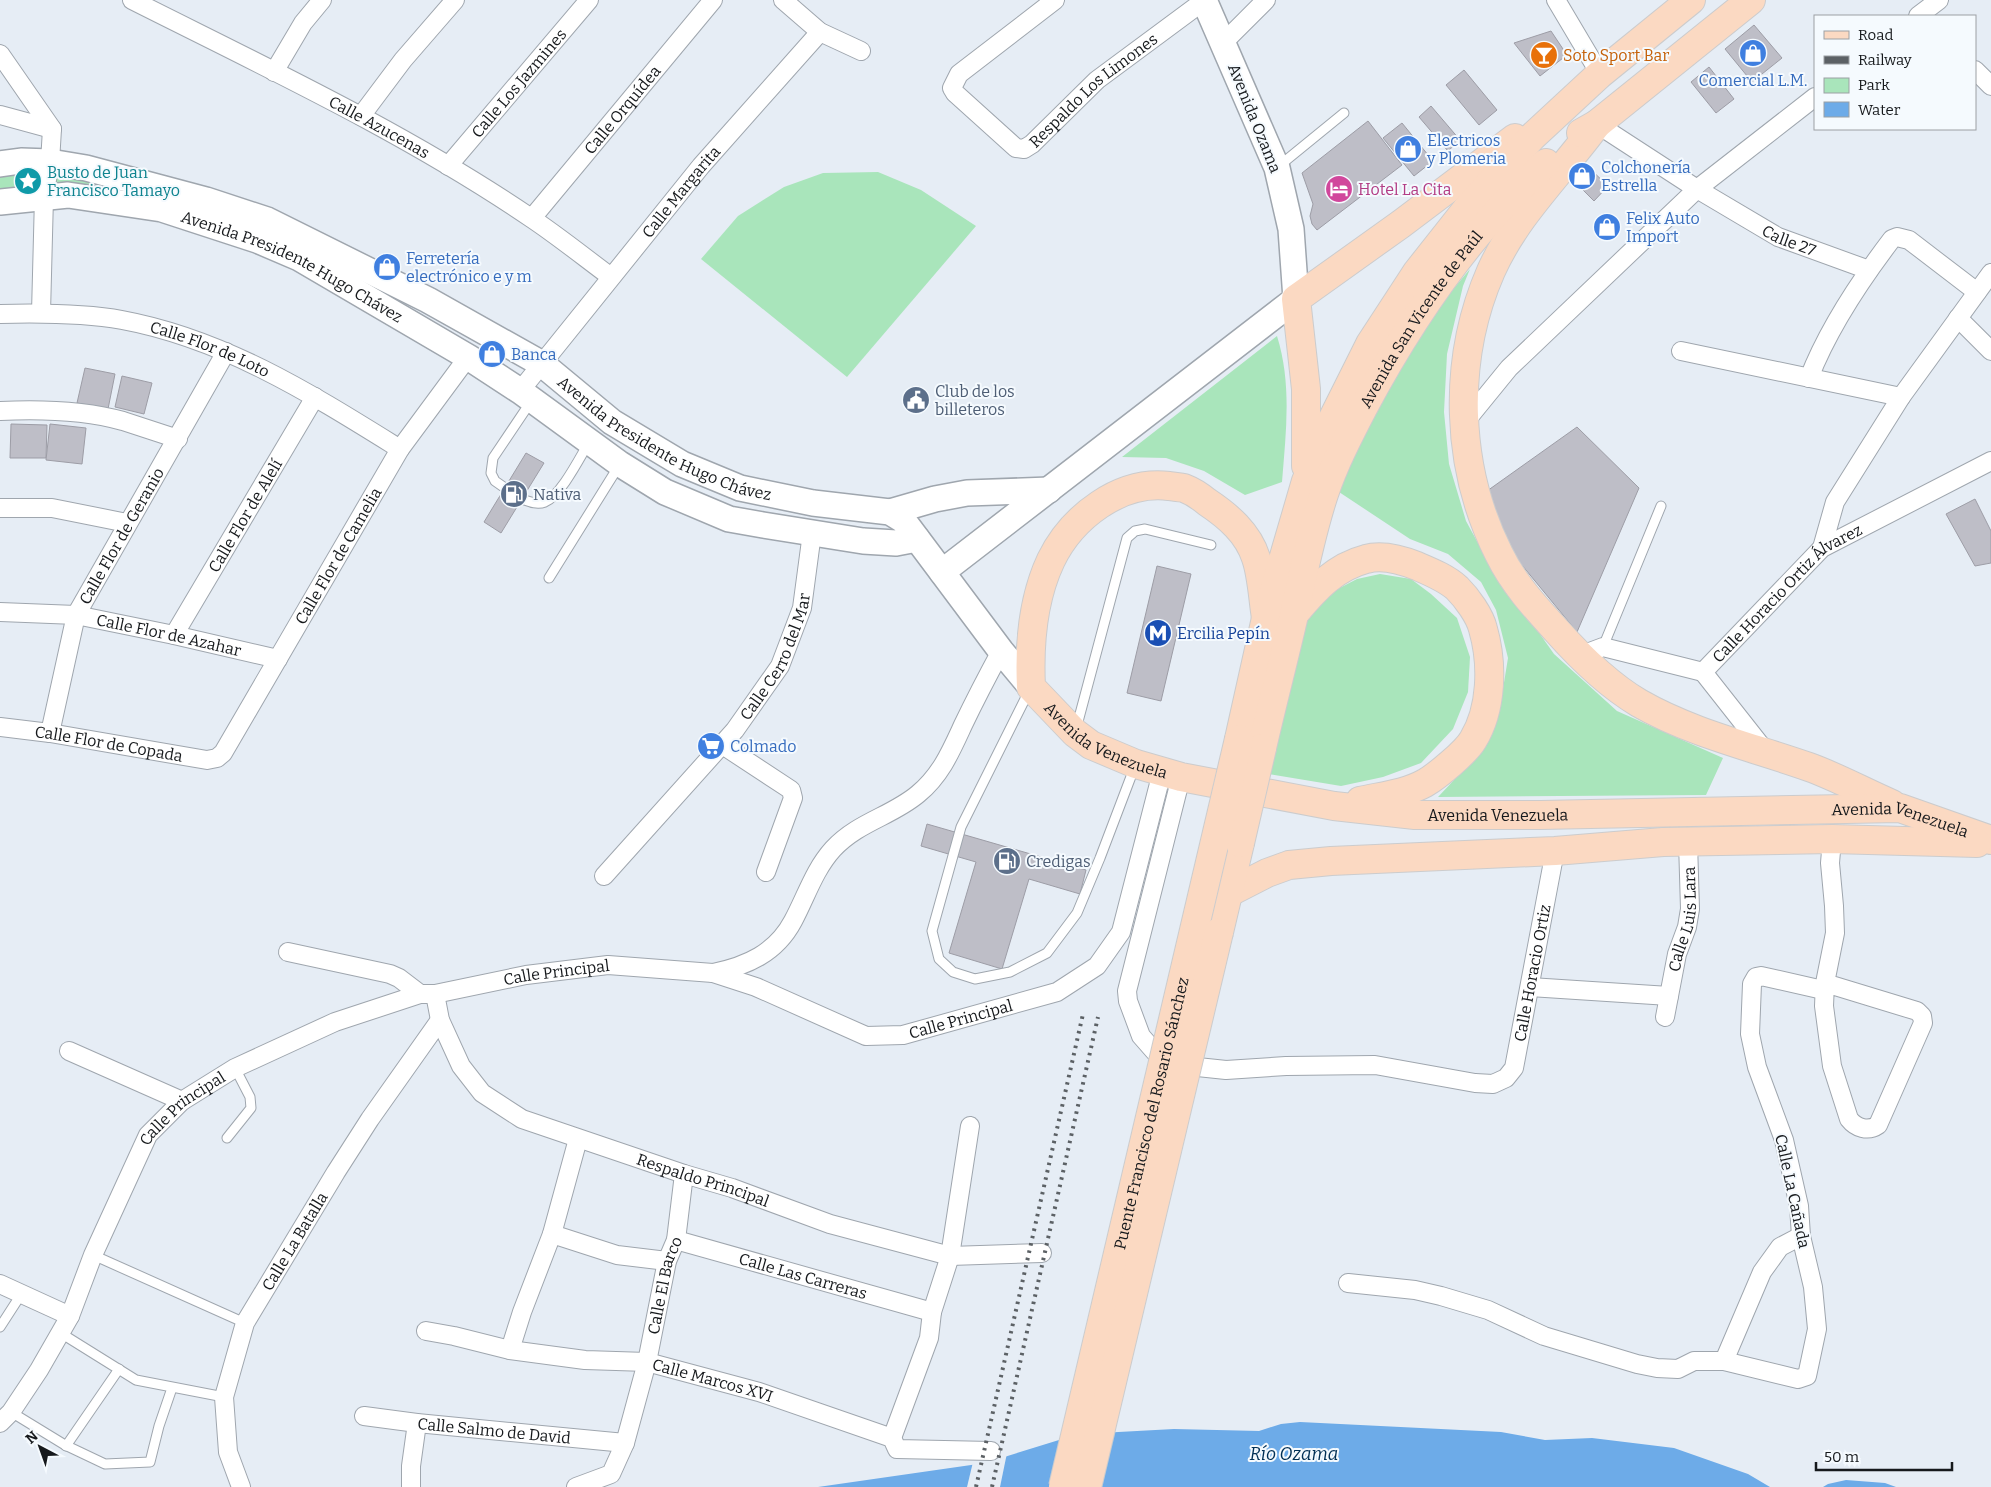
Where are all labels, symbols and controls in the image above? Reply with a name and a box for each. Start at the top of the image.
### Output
legend [1814,15,1976,130]
street label: Calle Los Jazmines [467,25,570,141]
text: Road [1858,26,1893,44]
street label: Respaldo Los Limones [1025,29,1161,152]
shop icon: Comercial L.M. [1738,38,1768,68]
bar icon: Soto Sport Bar [1529,40,1559,70]
place label: Soto Sport Bar [1563,46,1669,65]
text: Railway [1858,51,1912,69]
street label: Avenida Ozama [1224,61,1285,176]
street label: Calle Orquídea [580,62,665,158]
place label: Comercial L.M. [1699,71,1807,90]
text: Park [1858,76,1890,94]
street label: Calle Azucenas [326,92,433,162]
text: Water [1858,101,1901,119]
place label: Electricos y Plomeria [1426,131,1506,168]
shop icon: Electricos y Plomeria [1393,134,1423,164]
street label: Calle Margarita [638,142,724,242]
place label: Colchonería Estrella [1601,158,1691,195]
shop icon: Colchonería Estrella [1567,161,1597,191]
place label: Busto de Juan Francisco Tamayo [47,163,180,200]
place icon: Busto de Juan Francisco Tamayo [13,166,43,196]
hotel icon: Hotel La Cita [1324,174,1354,204]
place label: Hotel La Cita [1358,180,1452,199]
street label: Avenida Presidente Hugo Chávez [179,207,406,327]
place label: Felix Auto Import [1626,209,1700,246]
shop icon: Felix Auto Import [1592,212,1622,242]
street label: Calle 27 [1759,221,1819,260]
street label: Avenida San Vicente de Paúl [1356,227,1487,411]
place label: Ferretería electrónico e y m [406,249,532,286]
shop icon: Ferretería electrónico e y m [372,252,402,282]
street label: Calle Flor de Loto [148,318,273,381]
shop icon: Banca [477,339,507,369]
place label: Banca [511,345,557,364]
street label: Avenida Presidente Hugo Chávez [554,372,773,504]
place label: Club de los billeteros [935,382,1015,419]
public building icon: Club de los billeteros [901,385,931,415]
street label: Calle Flor de Alelí [204,455,286,576]
street label: Calle Flor de Geranio [75,464,168,608]
fuel station icon: Nativa [499,479,529,509]
street label: Calle Flor de Camelia [291,484,386,628]
place label: Nativa [533,485,582,504]
street label: Calle Horacio Ortiz Álvarez [1709,520,1865,666]
street label: Calle Cerro del Mar [736,592,814,724]
street label: Calle Flor de Azahar [95,610,243,660]
metro station icon: Ercilia Pepín [1143,618,1173,648]
place label: Ercilia Pepín [1177,624,1270,643]
street label: Avenida Venezuela [1040,698,1170,783]
street label: Calle Flor de Copada [34,722,184,766]
supermarket icon: Colmado [696,731,726,761]
place label: Colmado [730,737,796,756]
street label: Avenida Venezuela [1831,798,1971,841]
street label: Avenida Venezuela [1427,805,1569,825]
fuel station icon: Credigas [992,846,1022,876]
place label: Credigas [1026,852,1091,871]
street label: Calle Luis Lara [1665,866,1700,973]
street label: Calle Horacio Ortiz [1510,903,1555,1043]
street label: Calle Principal [502,956,611,989]
street label: Puente Francisco del Rosario Sánchez [1110,975,1193,1251]
street label: Calle Principal [907,996,1015,1043]
street label: Calle Principal [136,1067,229,1148]
street label: Calle La Cañada [1771,1132,1814,1250]
street label: Respaldo Principal [634,1150,772,1211]
street label: Calle La Batalla [258,1189,332,1294]
street label: Calle El Barco [644,1234,686,1336]
street label: Calle Las Carreras [737,1249,869,1303]
street label: Calle Marcos XVI [650,1355,776,1406]
street label: Calle Salmo de David [417,1414,572,1448]
north arrow [15,1422,65,1472]
text: N [22,1427,42,1448]
scale bar [1816,1440,1952,1472]
water label: Río Ozama [1250,1443,1338,1465]
text: 50 m [1824,1448,1860,1466]

